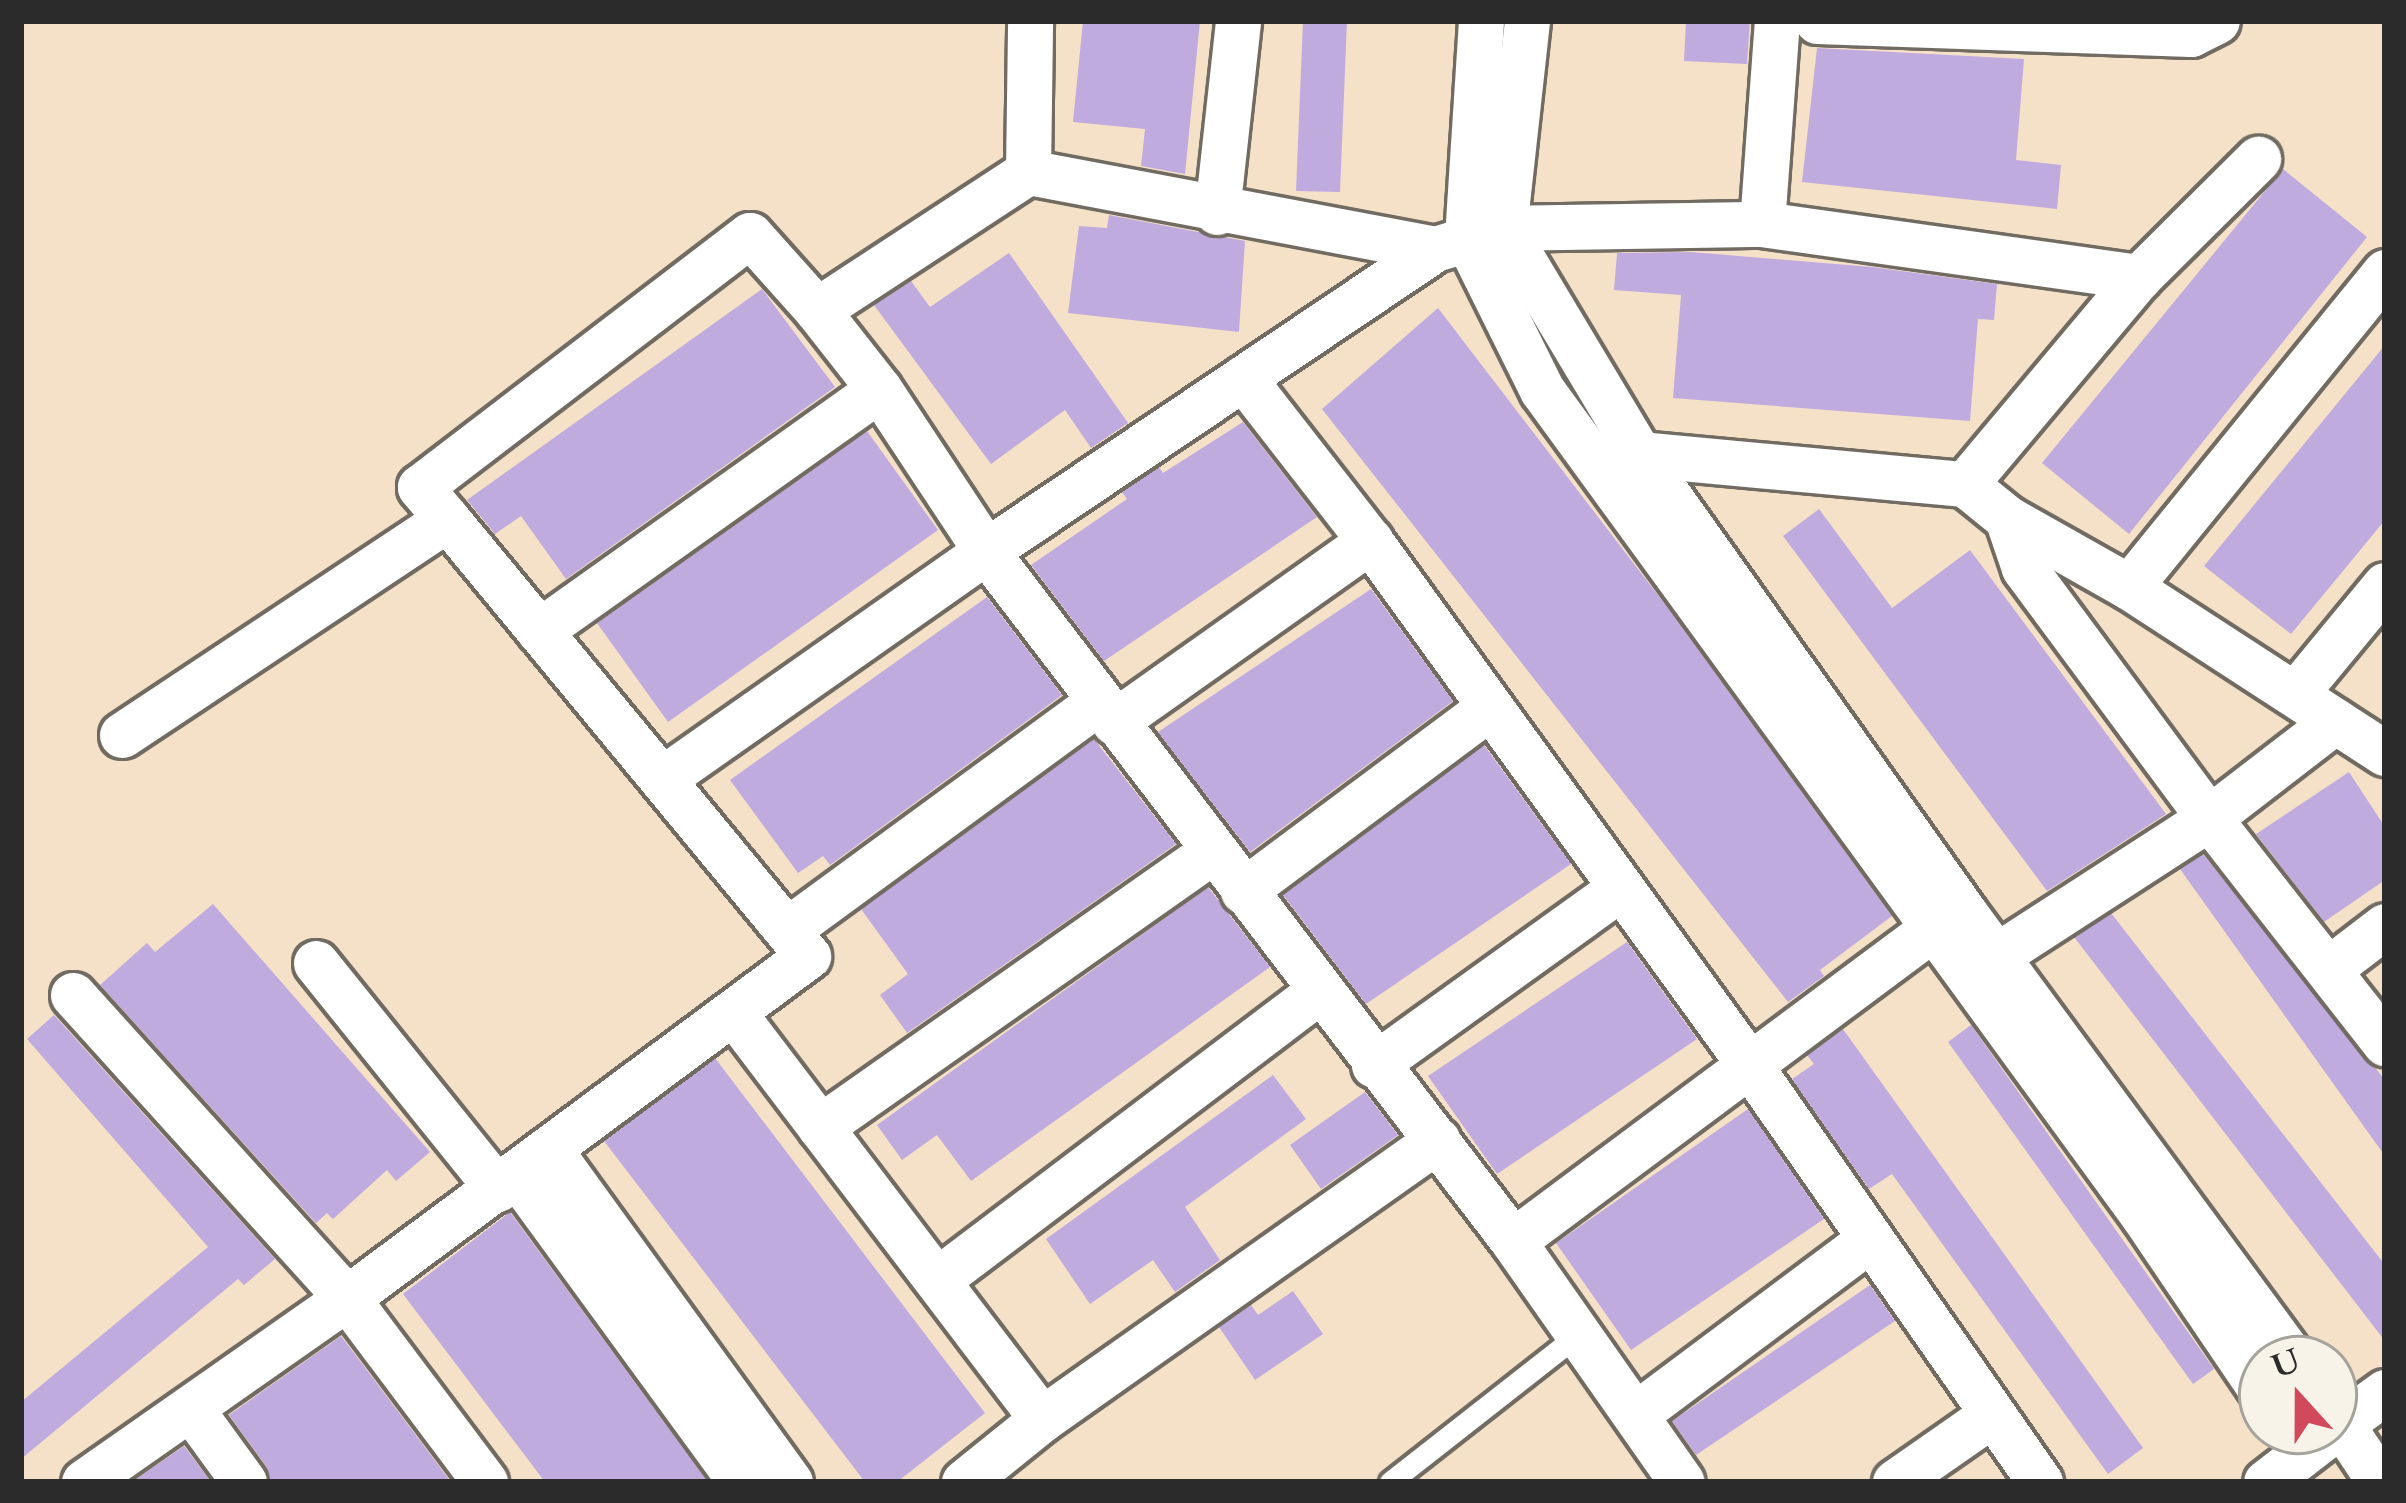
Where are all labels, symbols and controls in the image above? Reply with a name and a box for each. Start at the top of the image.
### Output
north arrow [2238,1335,2358,1455]
text: U [2265,1338,2307,1390]

